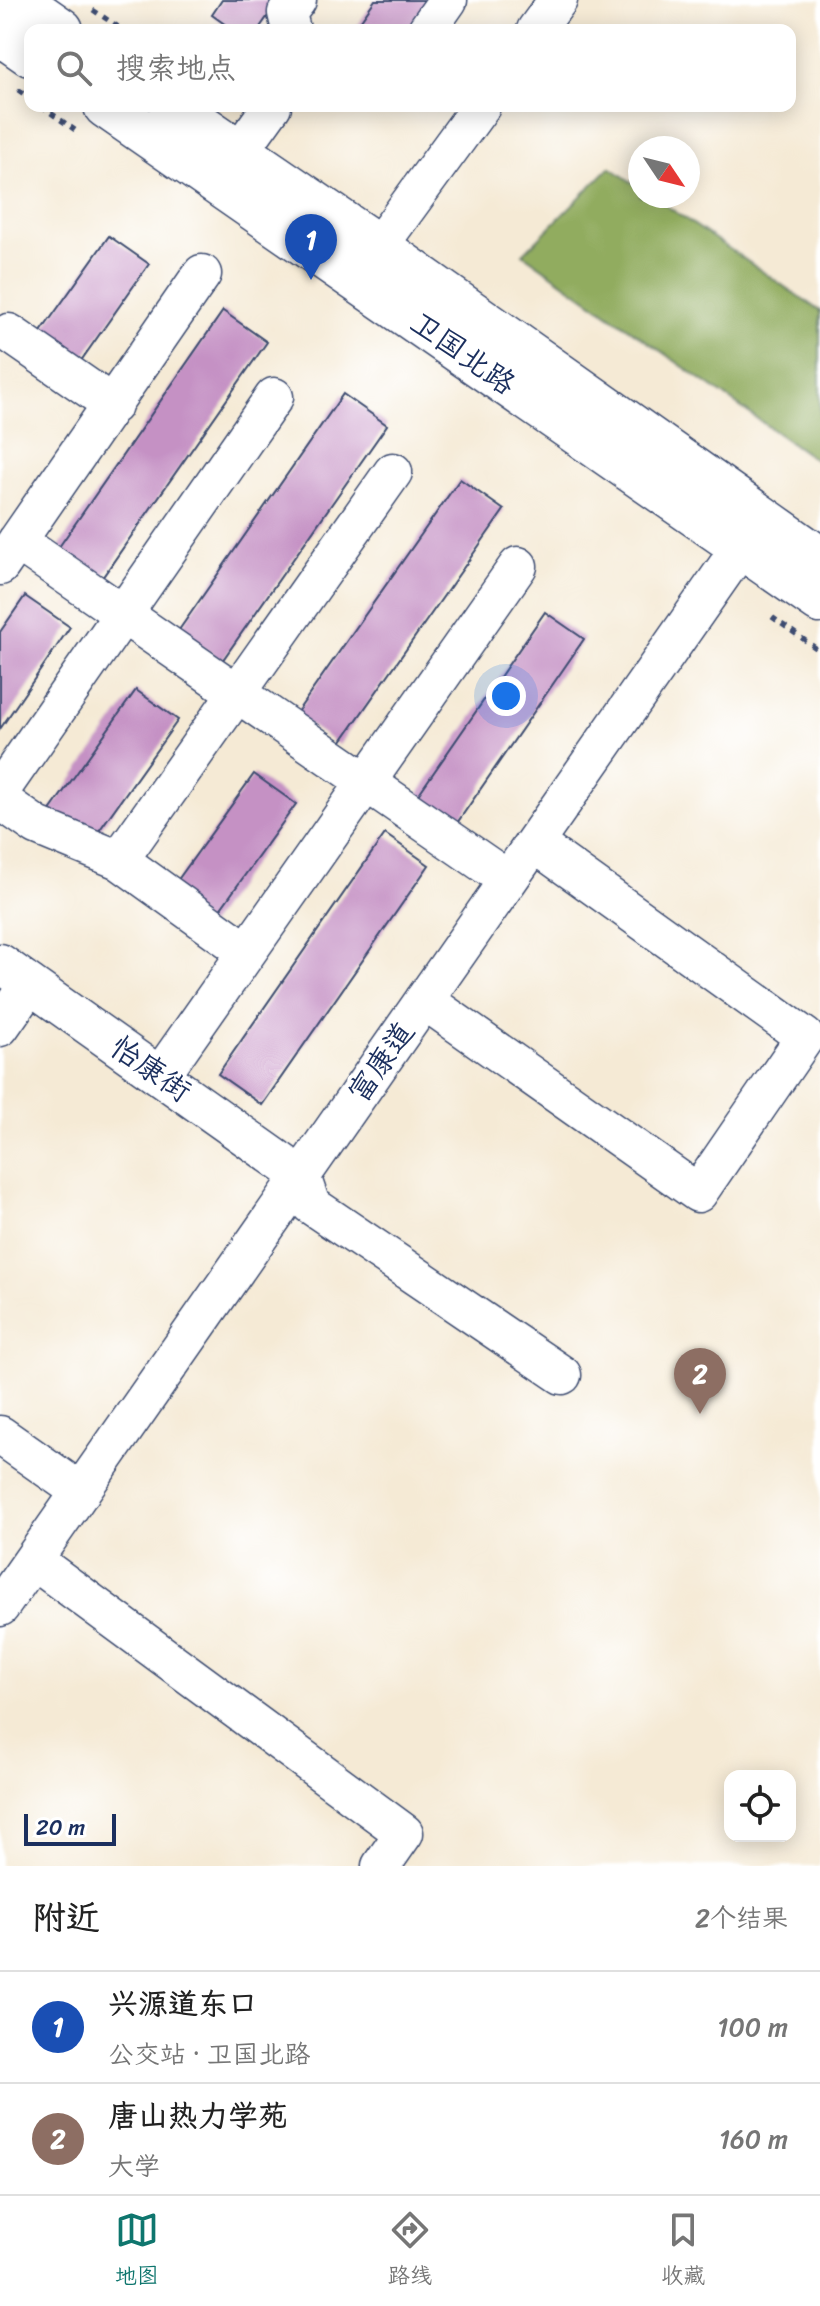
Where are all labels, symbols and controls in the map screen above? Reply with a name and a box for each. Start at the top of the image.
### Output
search box [24,24,796,112]
text: 搜索地点 [116,41,236,95]
icon: search [52,46,96,90]
north arrow [628,136,700,208]
pin: 1 [285,214,337,280]
street label: 卫国北路 [398,296,528,410]
your location [486,676,526,716]
street label: 富康道 [333,1010,429,1114]
street label: 怡康街 [99,1021,203,1117]
pin: 2 [674,1348,726,1414]
map controls [724,1770,796,1842]
button: locate [724,1770,796,1842]
text: 20 m [36,1808,85,1847]
scale bar [24,1810,116,1846]
text: 附近 [32,1888,100,1948]
text: 2个结果 [695,1895,788,1941]
text: 兴源道东口 [108,1977,258,2031]
text: 1 [52,2004,64,2050]
text: 100 m [717,2004,788,2050]
text: 公交站 · 卫国北路 [108,2031,311,2077]
text: 唐山热力学苑 [108,2089,288,2143]
text: 2 [50,2116,66,2162]
text: 160 m [719,2116,788,2162]
text: 大学 [108,2143,160,2189]
tab: 地图 [115,2208,159,2295]
tab: 路线 [388,2208,432,2295]
tab: 收藏 [661,2208,705,2295]

